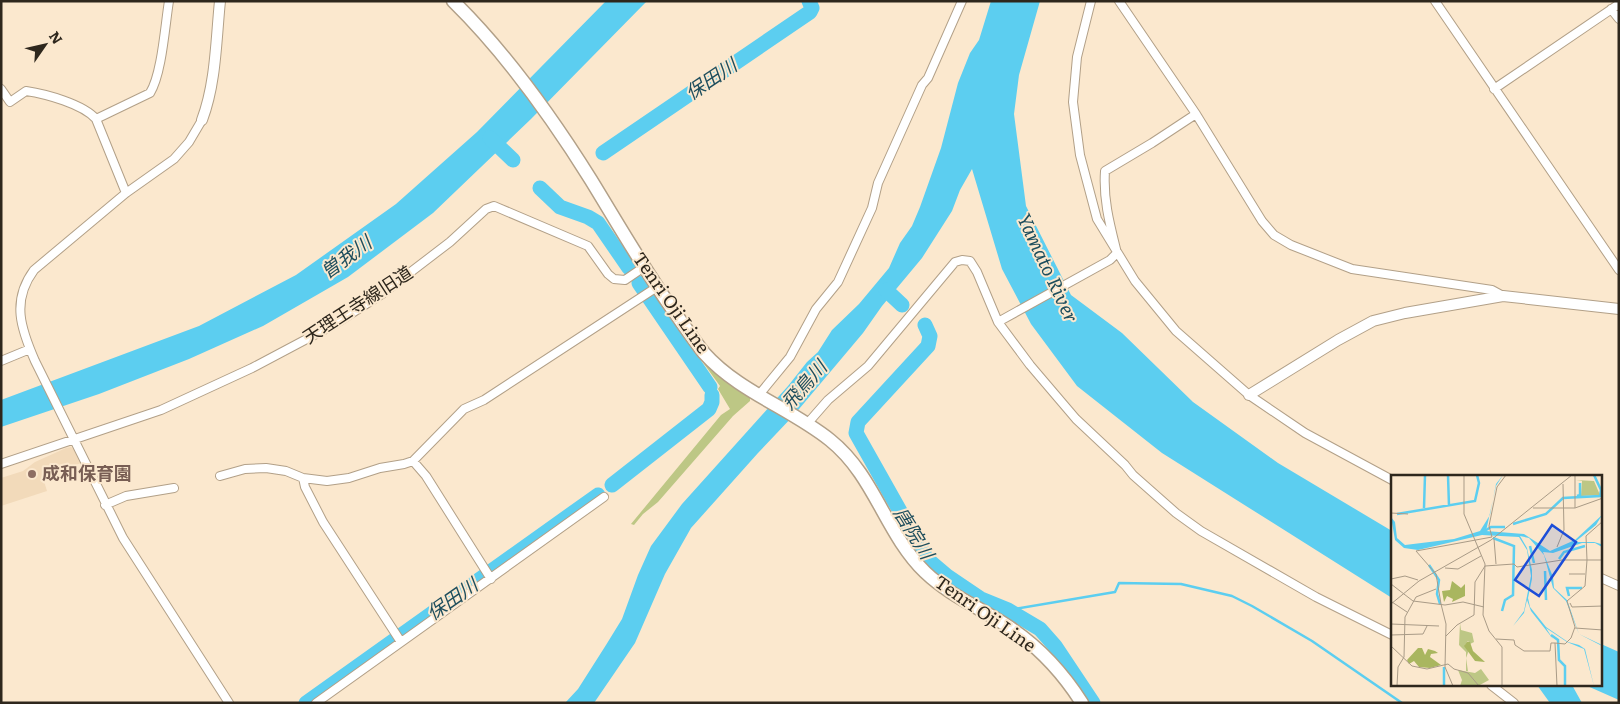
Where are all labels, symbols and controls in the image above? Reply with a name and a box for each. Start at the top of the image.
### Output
north arrow [20,20,70,70]
text: N [45,27,68,48]
water label: 保田川 [679,50,744,106]
water label: Yamato River [1011,208,1086,327]
water label: 曽我川 [314,227,378,284]
street label: Tenri Oji Line [627,246,717,358]
street label: 天理王寺線旧道 [297,258,417,349]
water label: 飛鳥川 [774,352,834,415]
place label: 成和保育園 [42,459,132,486]
marker: 成和保育園 [26,468,38,480]
inset map [1391,475,1602,686]
water label: 唐院川 [888,501,943,566]
street label: Tenri Oji Line [930,568,1042,658]
water label: 保田川 [420,569,484,626]

